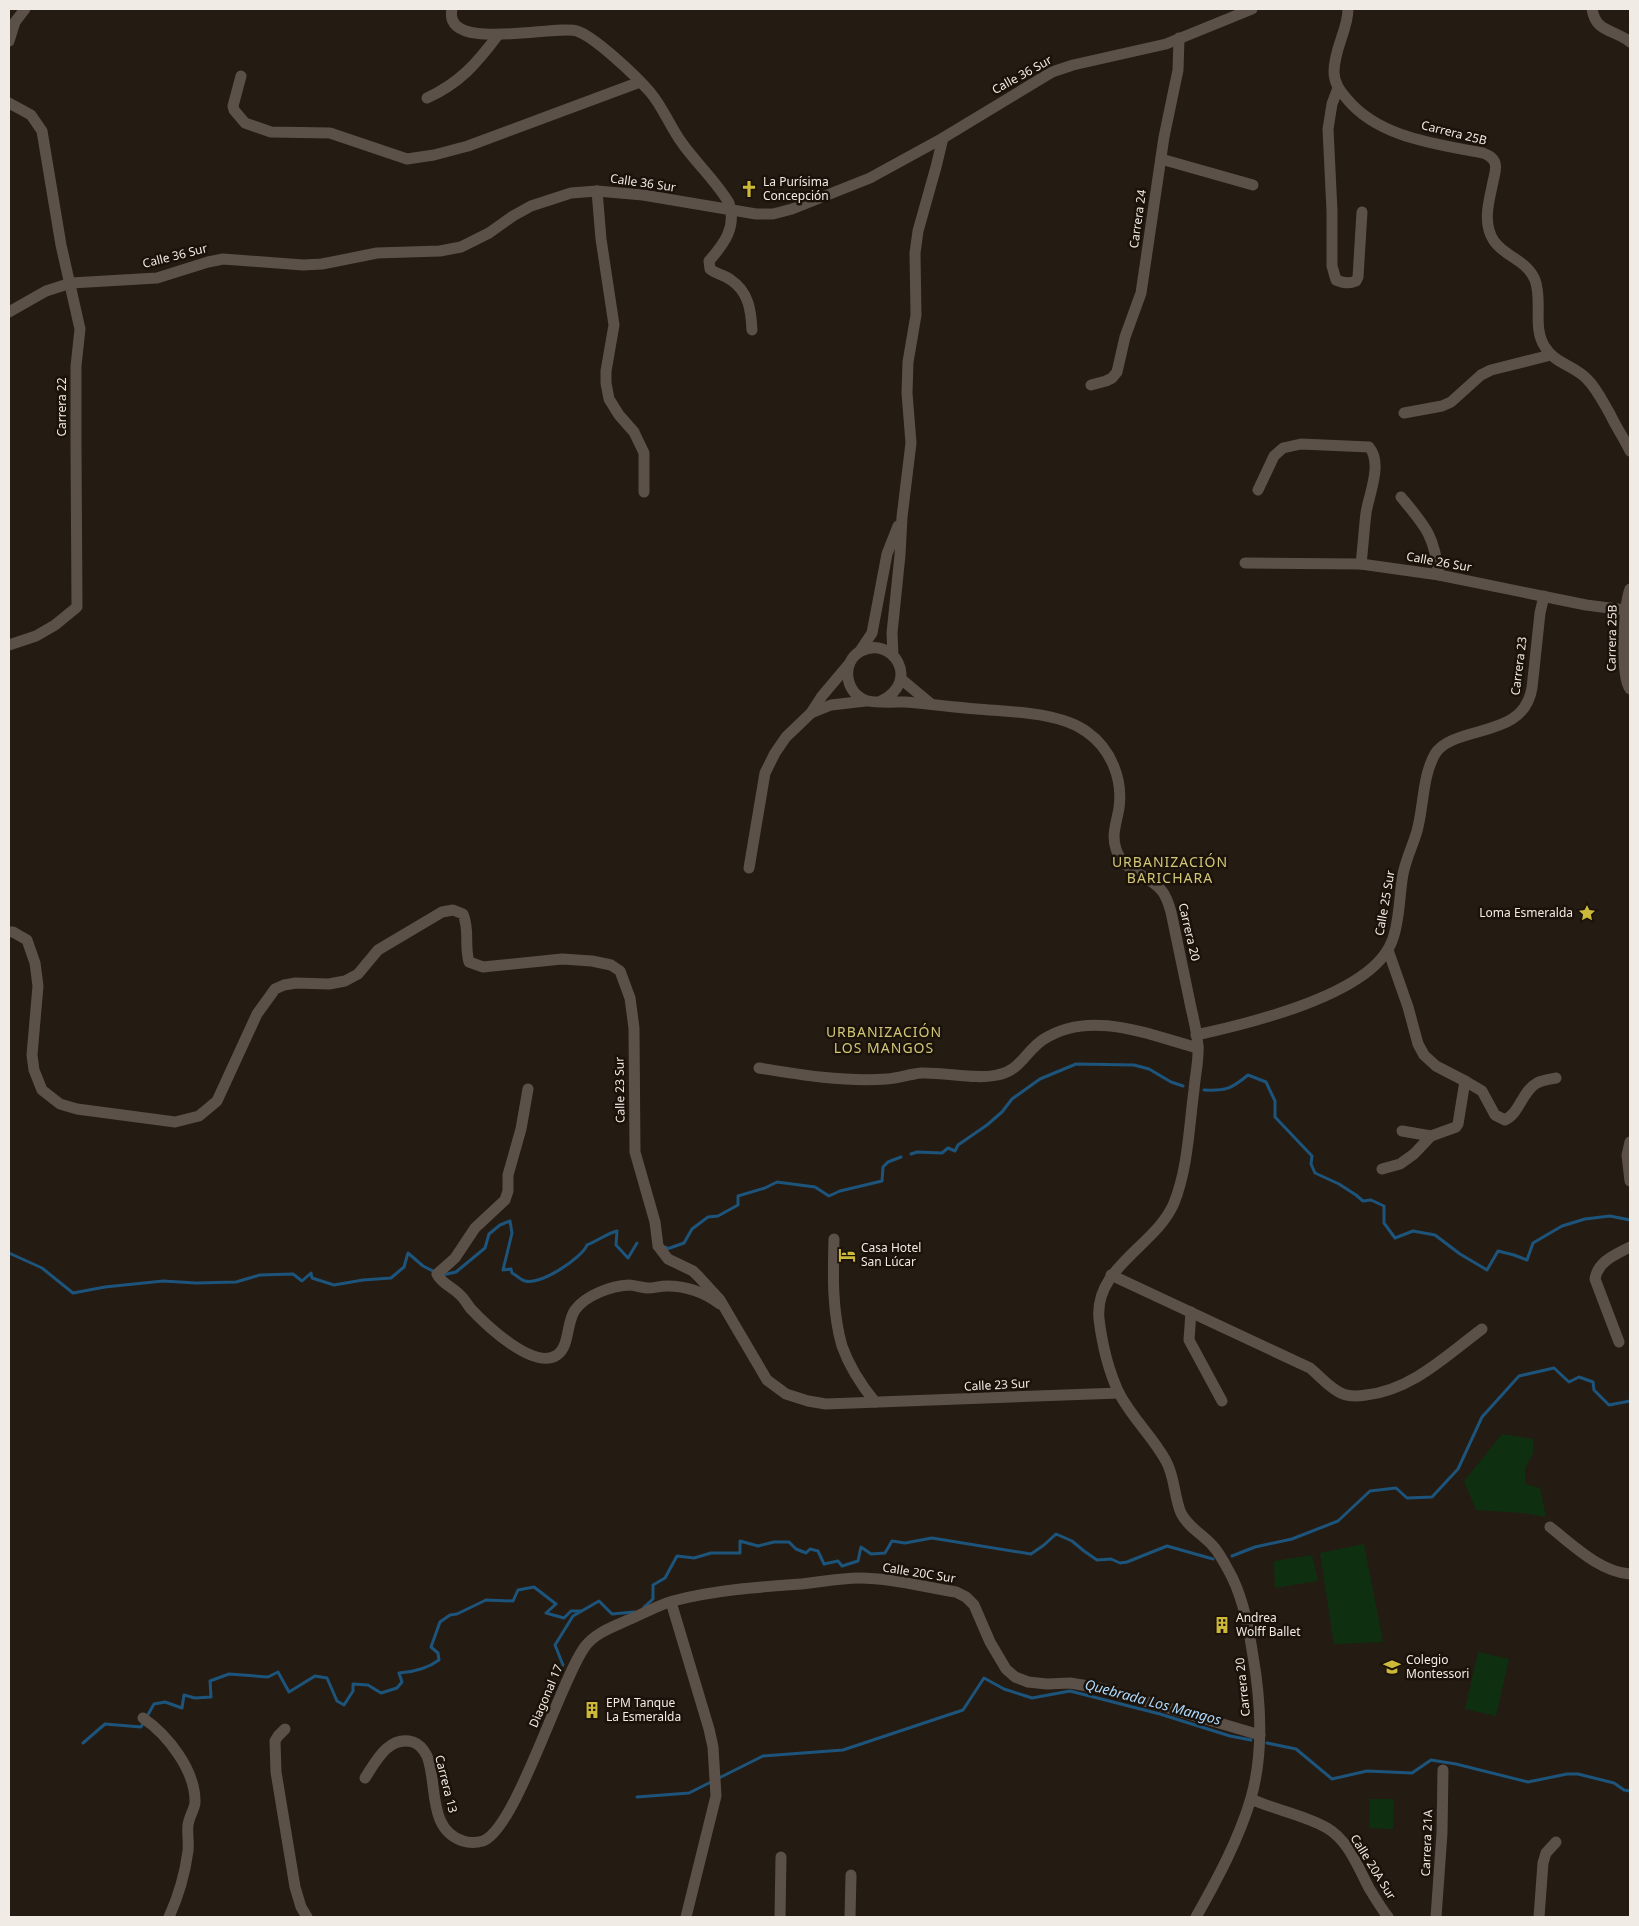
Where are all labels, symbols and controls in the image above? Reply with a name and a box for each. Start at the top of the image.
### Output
street label: Calle 36 Sur [989,51,1055,98]
street label: Carrera 25B [1420,116,1489,149]
street label: Calle 36 Sur [609,169,677,196]
place label: La Purísima Concepción [763,173,829,204]
church icon: La Purísima Concepción [739,179,759,199]
street label: Carrera 24 [1125,188,1150,249]
street label: Calle 36 Sur [141,239,209,272]
street label: Carrera 22 [53,377,70,437]
street label: Calle 26 Sur [1405,547,1473,576]
street label: Carrera 25B [1602,604,1621,672]
street label: Carrera 23 [1506,635,1531,696]
district label: URBANIZACIÓN BARICHARA [1112,852,1228,887]
street label: Calle 25 Sur [1370,869,1399,937]
street label: Carrera 20 [1175,901,1204,963]
place icon: Loma Esmeralda [1577,903,1597,923]
place label: Loma Esmeralda [1479,904,1573,921]
district label: URBANIZACIÓN LOS MANGOS [826,1022,942,1057]
street label: Calle 23 Sur [610,1057,629,1123]
place label: Casa Hotel San Lúcar [861,1239,921,1270]
hotel icon: Casa Hotel San Lúcar [837,1245,857,1265]
street label: Calle 23 Sur [963,1374,1031,1395]
street label: Calle 20C Sur [881,1558,957,1587]
place label: Andrea Wolff Ballet [1236,1609,1301,1640]
building icon: Andrea Wolff Ballet [1212,1615,1232,1635]
place label: Colegio Montessori [1406,1651,1469,1682]
street label: Carrera 20 [1231,1657,1254,1717]
school or university icon: Colegio Montessori [1382,1657,1402,1677]
street label: Diagonal 17 [525,1661,567,1730]
water label: Quebrada Los Mangos [1083,1674,1223,1729]
place label: EPM Tanque La Esmeralda [606,1694,681,1725]
building icon: EPM Tanque La Esmeralda [582,1700,602,1720]
street label: Carrera 13 [431,1753,462,1815]
street label: Carrera 21A [1417,1809,1436,1877]
street label: Calle 20A Sur [1347,1831,1400,1903]

